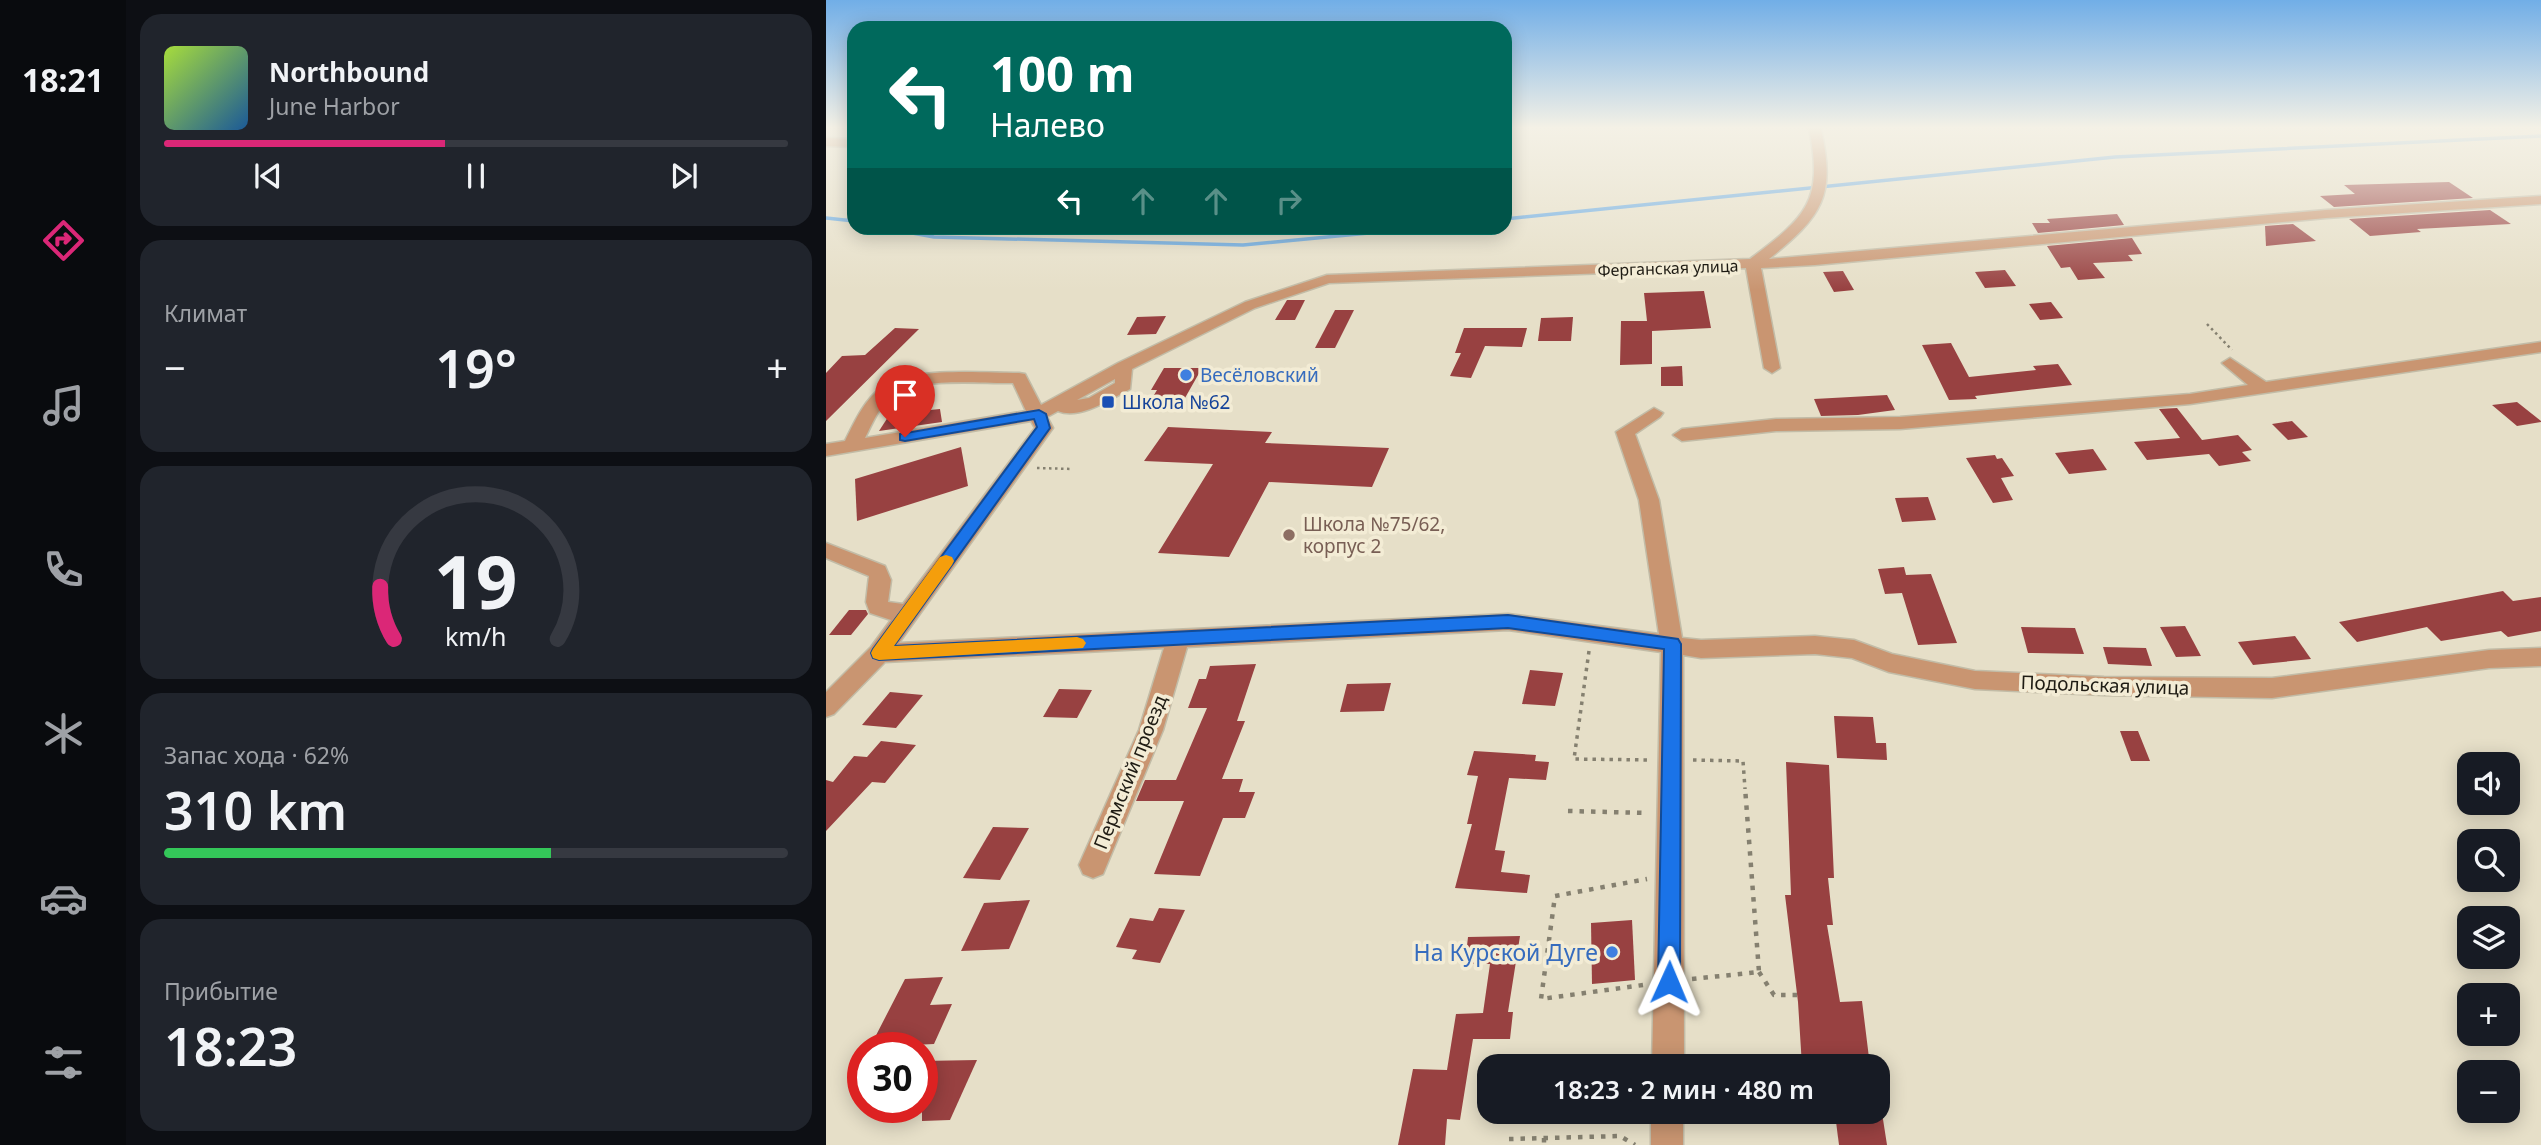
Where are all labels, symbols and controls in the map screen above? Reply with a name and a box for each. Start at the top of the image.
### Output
text: 100 m [990,40,1135,106]
icon: left [875,49,966,140]
text: Northbound [269,54,429,90]
text: 18:21 [22,58,104,101]
text: June Harbor [269,90,400,122]
text: Налево [990,103,1105,146]
icon: previous [249,157,287,195]
icon: pause [457,157,495,195]
icon: next [665,157,703,195]
icon: left [1051,182,1089,220]
icon: ahead [1124,182,1162,220]
icon: ahead [1197,182,1235,220]
icon: right [1270,182,1308,220]
icon: directions [39,216,88,265]
street label: Ферганская улица [1597,255,1739,281]
text: Климат [164,297,247,329]
text: 19° [435,332,517,403]
text: − [164,341,186,393]
text: + [766,341,788,393]
place label: Весёловский [1200,362,1319,388]
pin [875,365,935,437]
marker: Весёловский [1178,367,1194,383]
icon: arrive [886,376,924,414]
icon: music [39,381,88,430]
place label: Школа №62 [1122,389,1230,415]
marker: Школа №62 [1100,394,1116,410]
place label: Школа №75/62, корпус 2 [1303,511,1445,559]
marker: Школа №75/62, корпус 2 [1281,527,1297,543]
text: 19 [434,531,518,630]
icon: phone [39,545,88,594]
text: km/h [445,618,507,652]
street label: Подольская улица [2020,669,2190,701]
street label: Пермский проезд [1087,691,1173,853]
icon: climate [39,709,88,758]
text: Запас хода · 62% [164,739,349,771]
map controls [2457,752,2520,1123]
button: sound [2457,752,2520,815]
text: 310 km [164,774,347,845]
button: search [2457,829,2520,892]
icon: car [39,874,88,923]
button: layers [2457,906,2520,969]
place label: На Курской Дуге [1414,936,1598,968]
marker: На Курской Дуге [1604,944,1620,960]
position arrow [1632,945,1706,1019]
text: Прибытие [164,975,278,1007]
button: + [2457,983,2520,1046]
text: 18:23 [164,1010,297,1081]
speed limit sign: 30 [847,1032,938,1123]
icon: filters [39,1038,88,1087]
button: − [2457,1060,2520,1123]
text: 18:23 · 2 мин · 480 m [1553,1071,1814,1107]

